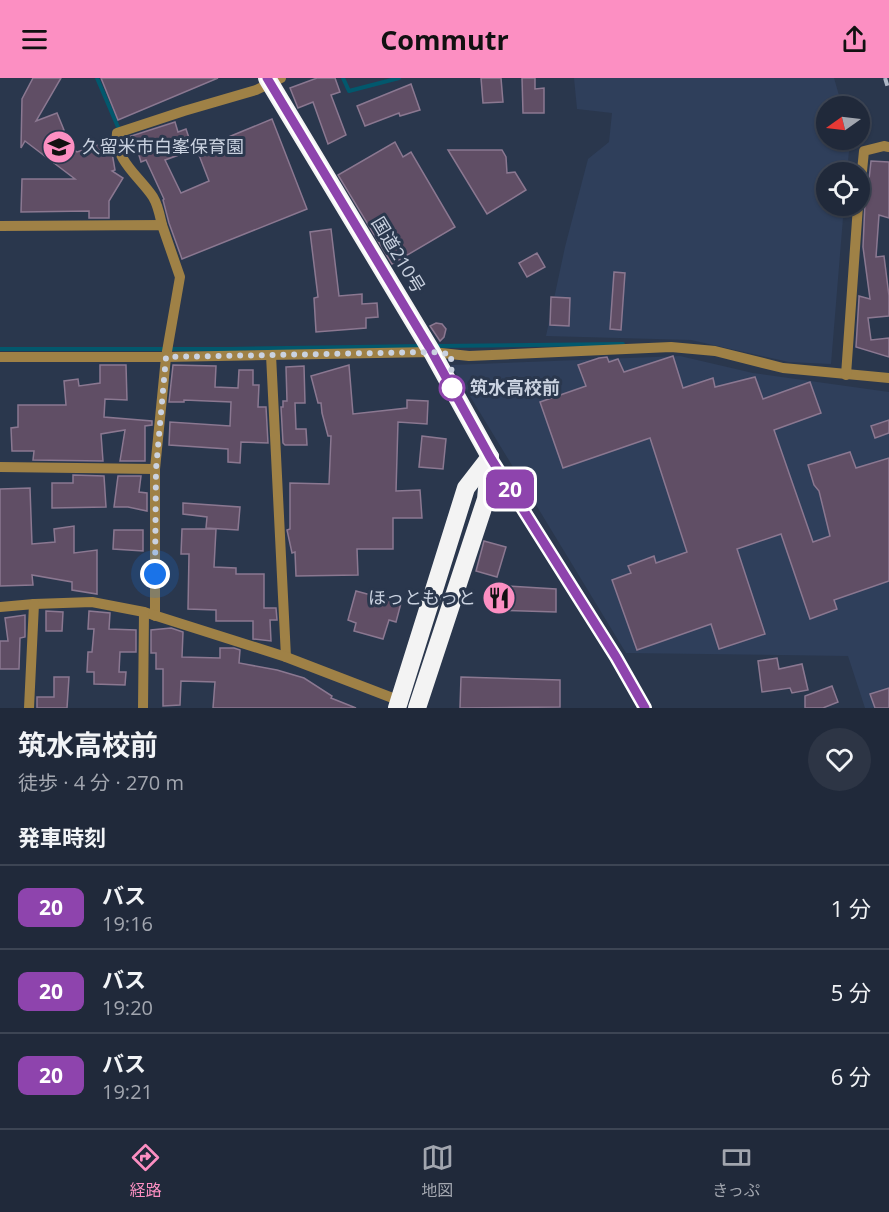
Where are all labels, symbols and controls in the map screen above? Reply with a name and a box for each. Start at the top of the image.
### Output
text: Commutr [380,21,509,58]
icon: menu [18,23,51,56]
icon: share [838,23,871,56]
north arrow [816,96,870,150]
map controls [816,96,870,216]
school or university icon: 久留米市白峯保育園 [41,129,77,165]
place label: 久留米市白峯保育園 [82,134,244,158]
button: locate [816,162,870,216]
street label: 国道210号 [367,212,431,297]
marker: 筑水高校前 [439,375,465,401]
place label: 筑水高校前 [470,375,560,399]
line badge: 20 [483,470,537,508]
text: 20 [498,475,522,503]
your location [140,559,170,589]
restaurant icon: ほっともっと [481,580,517,616]
place label: ほっともっと [368,585,476,609]
text: 筑水高校前 [18,725,158,763]
button: heart [808,728,871,791]
text: 徒歩 · 4 分 · 270 m [18,769,184,796]
text: 発車時刻 [18,822,106,852]
text: バス [102,880,146,910]
text: 20 [39,893,63,921]
text: 1 分 [831,893,871,923]
text: 19:16 [102,910,153,937]
text: バス [102,964,146,994]
text: 20 [39,977,63,1005]
text: 5 分 [831,977,871,1007]
text: 19:20 [102,994,153,1021]
text: バス [102,1048,146,1078]
text: 20 [39,1061,63,1089]
text: 6 分 [831,1061,871,1091]
text: 19:21 [102,1078,153,1105]
tab: 経路 [129,1141,162,1201]
tab: 地図 [421,1141,454,1201]
tab: きっぷ [712,1141,760,1201]

